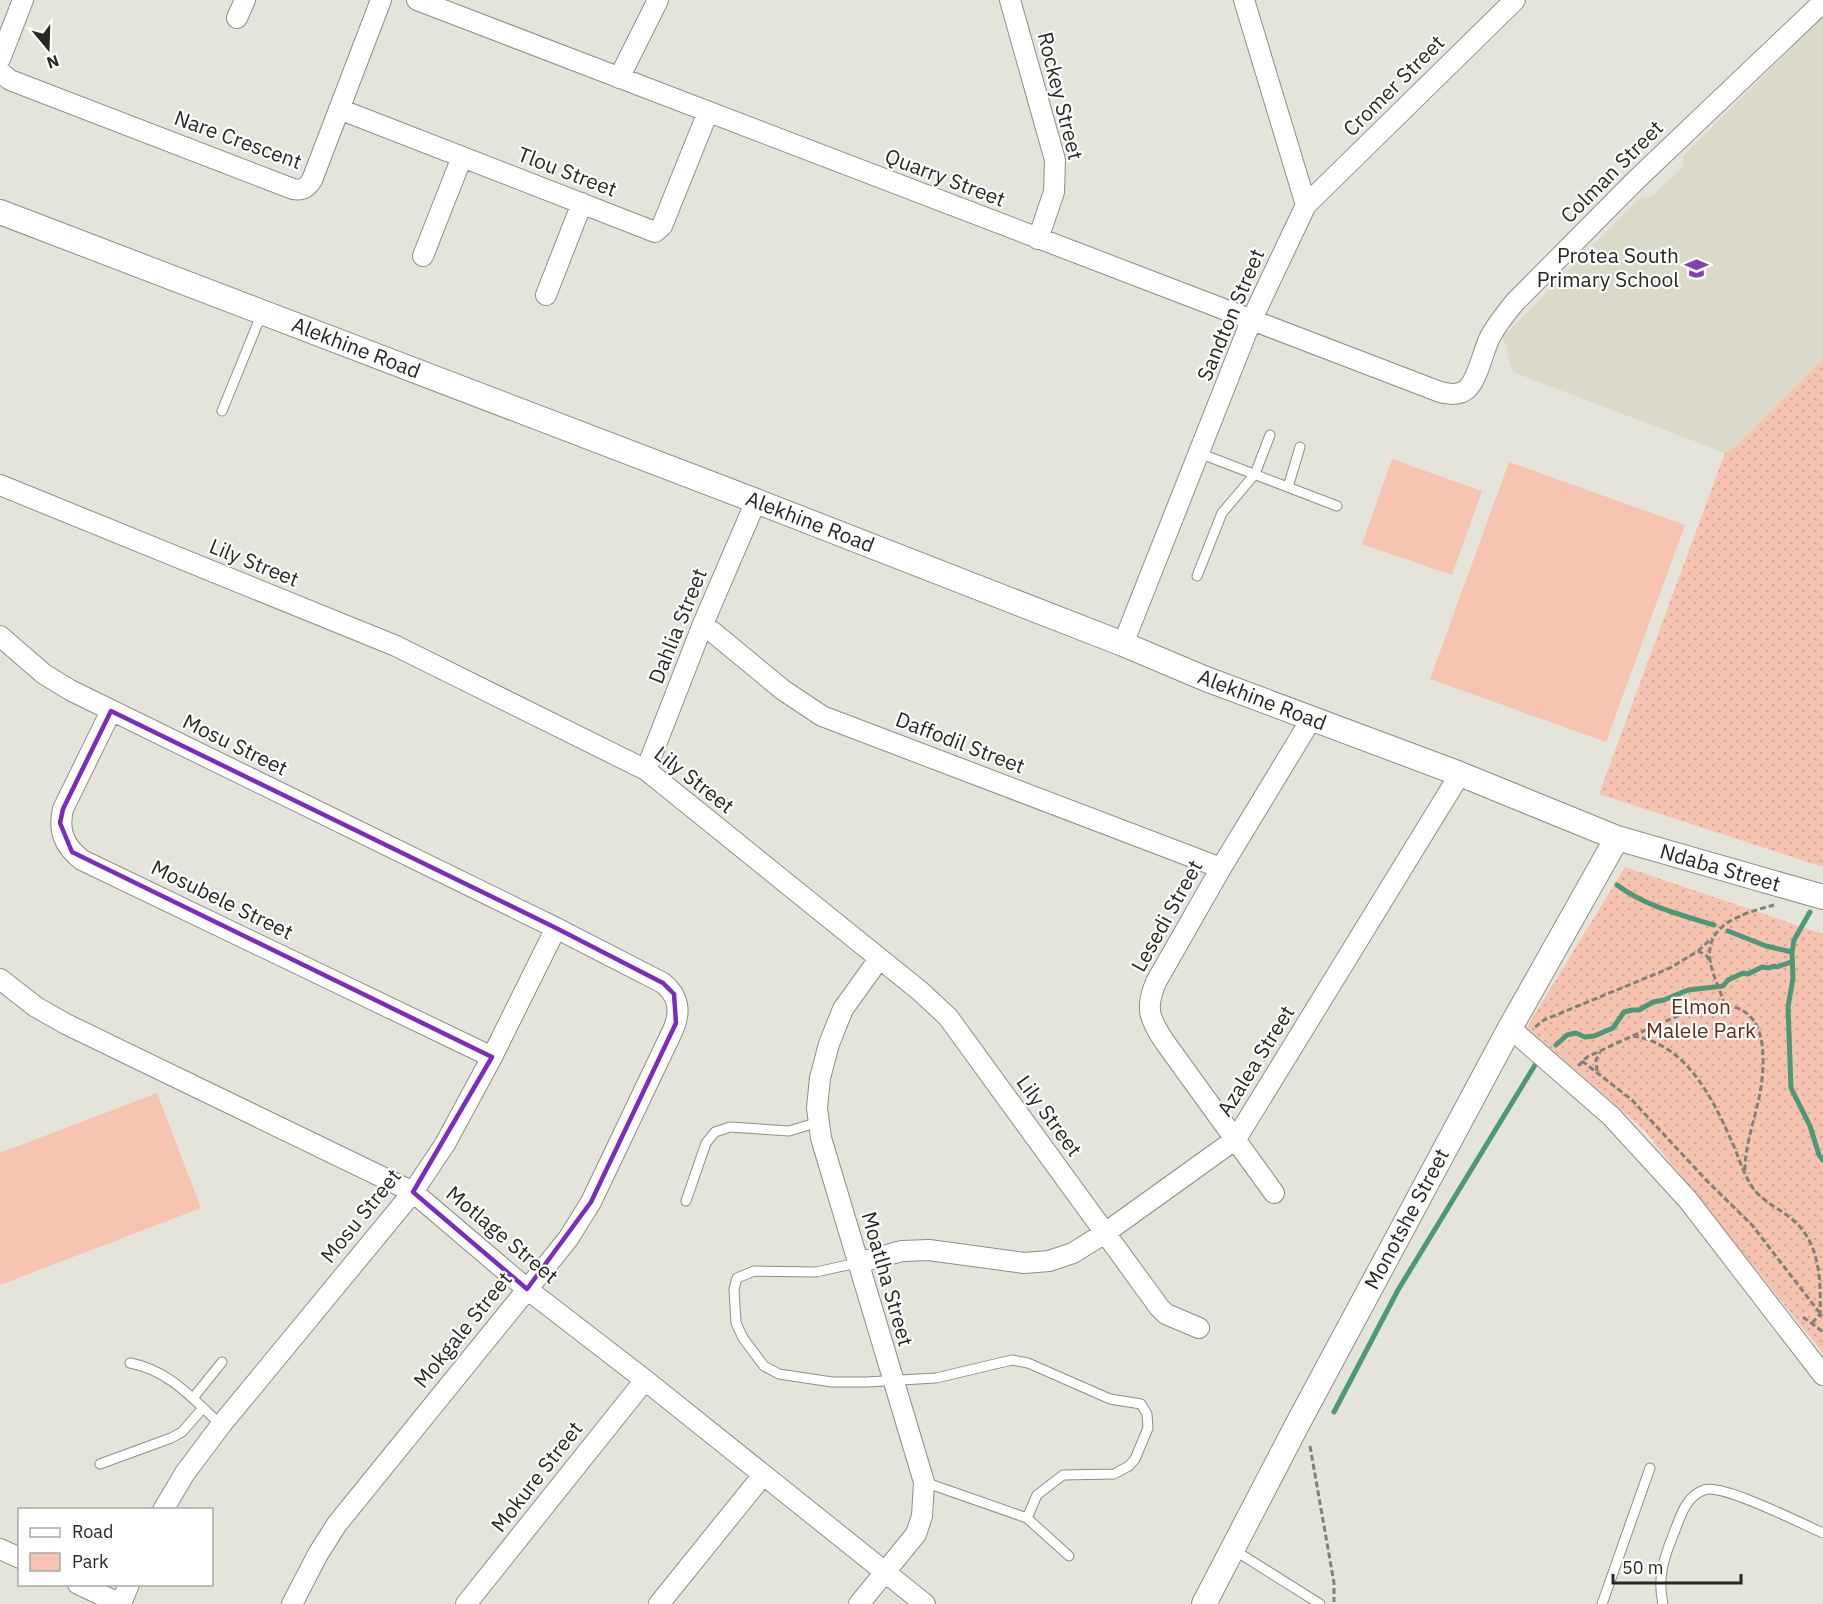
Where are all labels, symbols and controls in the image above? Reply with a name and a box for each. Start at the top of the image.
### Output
north arrow [18,18,78,78]
street label: Rockey Street [1032,29,1090,163]
street label: Cromer Street [1337,29,1450,142]
text: N [44,51,62,74]
street label: Nare Crescent [171,103,306,175]
street label: Colman Street [1554,114,1669,229]
street label: Tlou Street [514,139,621,203]
street label: Quarry Street [881,141,1010,213]
place label: Protea South Primary School [1537,241,1679,293]
street label: Sandton Street [1190,244,1271,385]
school or university icon: Protea South Primary School [1684,255,1710,281]
street label: Alekhine Road [288,310,425,384]
street label: Alekhine Road [742,484,879,558]
street label: Lily Street [205,531,303,593]
street label: Dahlia Street [641,564,713,687]
street label: Alekhine Road [1194,662,1331,736]
street label: Daffodil Street [892,705,1029,780]
street label: Mosu Street [178,707,293,782]
street label: Lily Street [649,739,740,819]
street label: Ndaba Street [1657,836,1784,898]
street label: Mosubele Street [147,853,298,946]
street label: Lesedi Street [1124,855,1208,976]
park label: Elmon Malele Park [1646,992,1756,1044]
street label: Azalea Street [1210,1000,1300,1121]
street label: Lily Street [1011,1069,1089,1162]
street label: Monotshe Street [1357,1143,1455,1294]
street label: Mosu Street [314,1162,407,1268]
street label: Motlage Street [441,1179,565,1289]
street label: Moatlha Street [855,1208,921,1349]
street label: Mokgale Street [407,1265,518,1393]
street label: Mokure Street [484,1415,588,1538]
legend [18,1508,213,1586]
text: Road [72,1520,113,1543]
scale bar [1613,1547,1740,1585]
text: Park [72,1550,109,1573]
text: 50 m [1622,1556,1664,1579]

